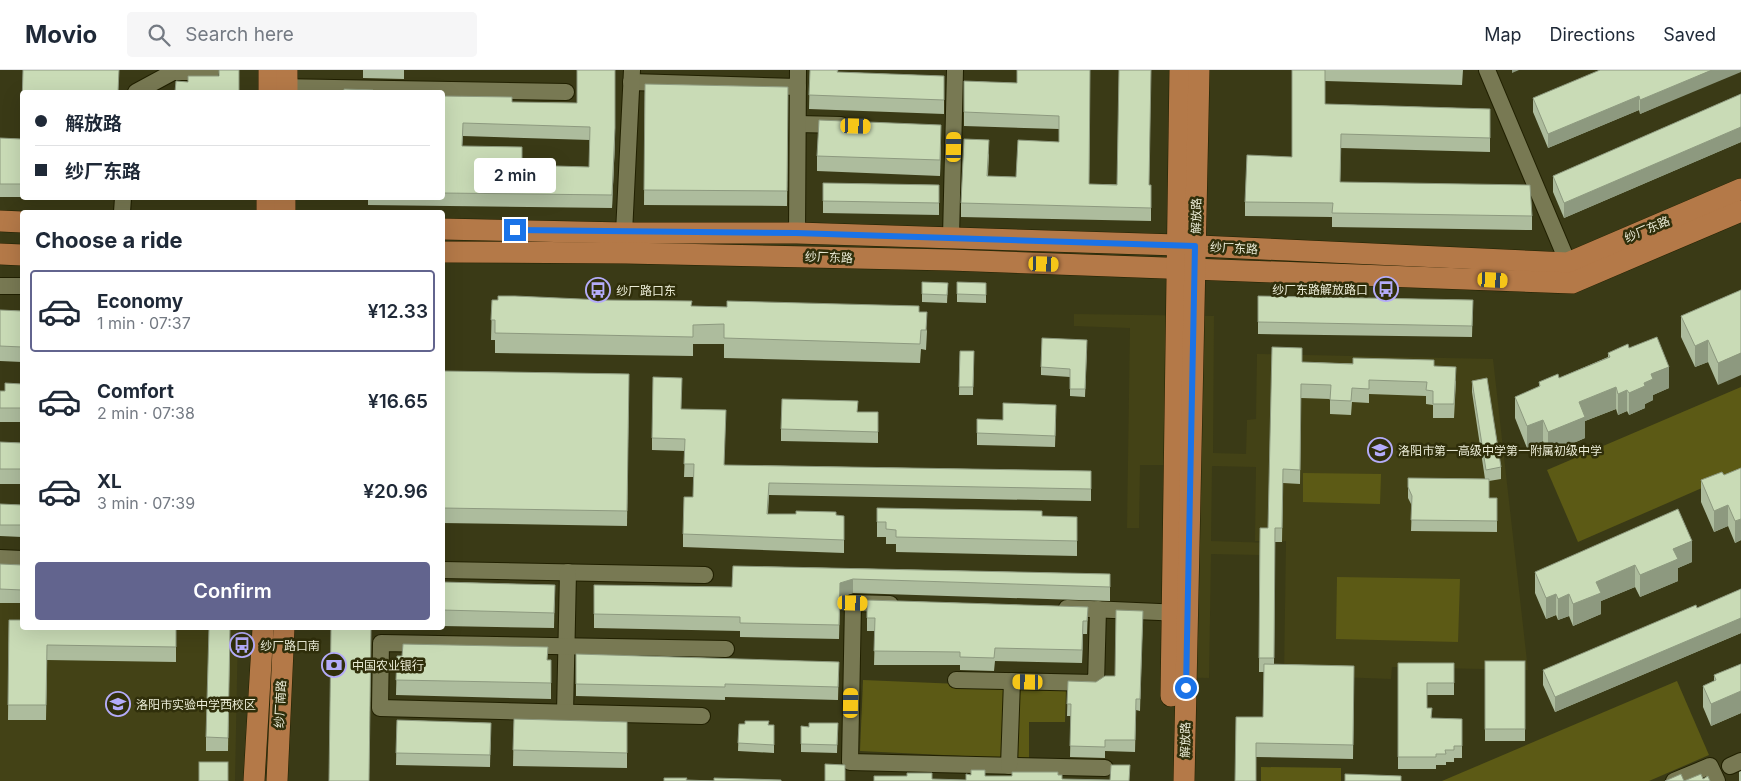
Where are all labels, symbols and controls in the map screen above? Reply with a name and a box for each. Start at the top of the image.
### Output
search box [127,12,477,57]
text: Movio [25,20,97,49]
icon: search [145,21,173,49]
text: Search here [185,23,294,46]
text: Map [1484,24,1522,45]
text: Directions [1550,24,1635,45]
text: Saved [1663,24,1716,45]
text: 解放路 [65,112,122,135]
car [840,118,871,134]
car [946,132,961,162]
callout: 2 min [474,158,556,192]
text: 纱厂东路 [65,160,141,183]
text: 2 min [494,165,536,185]
street label: 解放路 [1188,198,1204,234]
street label: 纱厂东路 [1622,213,1672,245]
route end [504,219,526,241]
text: Choose a ride [35,227,183,253]
street label: 纱厂东路 [1210,239,1258,257]
street label: 纱厂东路 [805,249,853,265]
car [1028,256,1059,272]
car [1477,272,1508,288]
bus stop icon: 纱厂东路解放路口 [1373,276,1399,302]
bus stop icon: 纱厂路口东 [585,277,611,303]
place label: 纱厂东路解放路口 [1272,282,1368,297]
place label: 纱厂路口东 [616,283,676,298]
icon: car [37,289,82,334]
text: Economy [97,290,183,313]
text: ¥12.33 [368,300,428,323]
text: 1 min · 07:37 [97,313,191,333]
icon: car [37,379,82,424]
text: Comfort [97,380,174,403]
text: ¥16.65 [368,390,428,413]
text: 2 min · 07:38 [97,403,195,423]
school or university icon: 洛阳市第一高级中学第一附属初级中学 [1367,437,1393,463]
place label: 洛阳市第一高级中学第一附属初级中学 [1398,443,1602,458]
icon: car [37,469,82,514]
text: XL [97,470,122,493]
text: ¥20.96 [363,480,428,503]
text: 3 min · 07:39 [97,493,195,513]
button: Confirm [35,562,430,620]
car [837,595,868,611]
bus stop icon: 纱厂路口南 [229,632,255,658]
place label: 纱厂路口南 [260,638,320,653]
bank icon: 中国农业银行 [321,652,347,678]
place label: 中国农业银行 [352,658,424,673]
car [1012,674,1043,690]
route start [1175,677,1197,699]
street label: 纱厂南路 [271,680,289,728]
car [843,688,858,718]
school or university icon: 洛阳市实验中学西校区 [105,691,131,717]
place label: 洛阳市实验中学西校区 [136,697,256,712]
street label: 解放路 [1177,722,1193,758]

